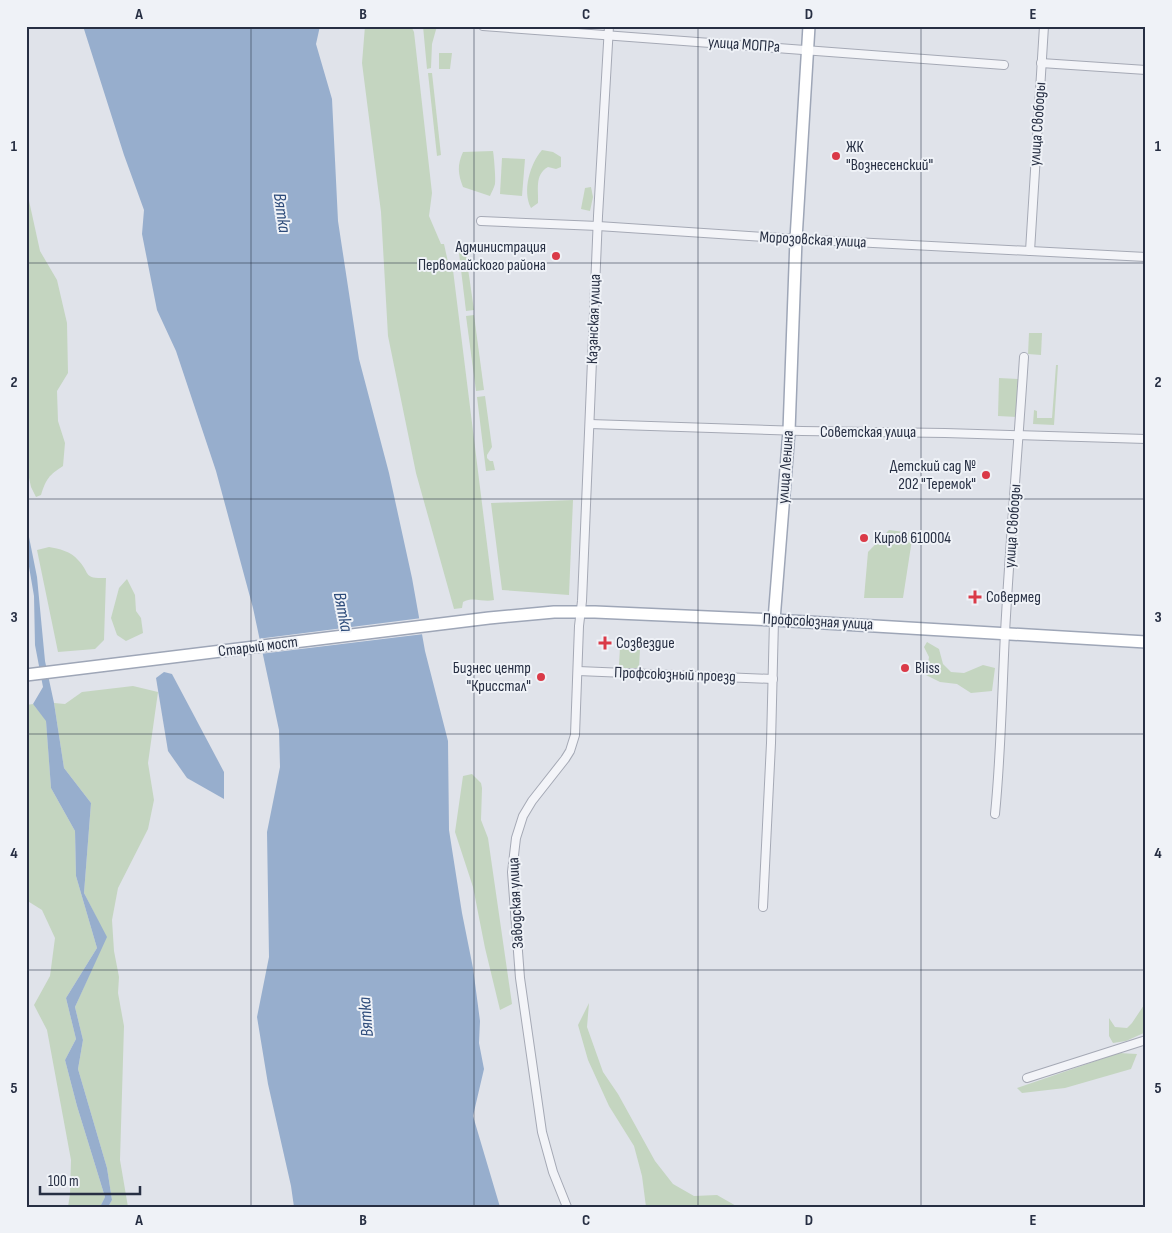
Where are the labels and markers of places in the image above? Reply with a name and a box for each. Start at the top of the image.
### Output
place label: ЖК "Вознесенский" [846,138,933,175]
marker: ЖК "Вознесенский" [830,150,842,162]
place label: Администрация Первомайского района [418,238,546,275]
marker: Администрация Первомайского района [550,250,562,262]
place label: Детский сад № 202 "Теремок" [890,457,976,494]
marker: Детский сад № 202 "Теремок" [980,469,992,481]
place label: Киров 610004 [874,529,951,548]
marker: Киров 610004 [858,532,870,544]
place label: Совермед [986,588,1041,607]
marker: Совермед [968,590,982,604]
place label: Созвездие [616,634,675,653]
marker: Созвездие [598,636,612,650]
place label: Бизнес центр "Крисстал" [453,659,531,696]
place label: Bliss [915,659,940,678]
marker: Bliss [899,662,911,674]
marker: Бизнес центр "Крисстал" [535,671,547,683]

